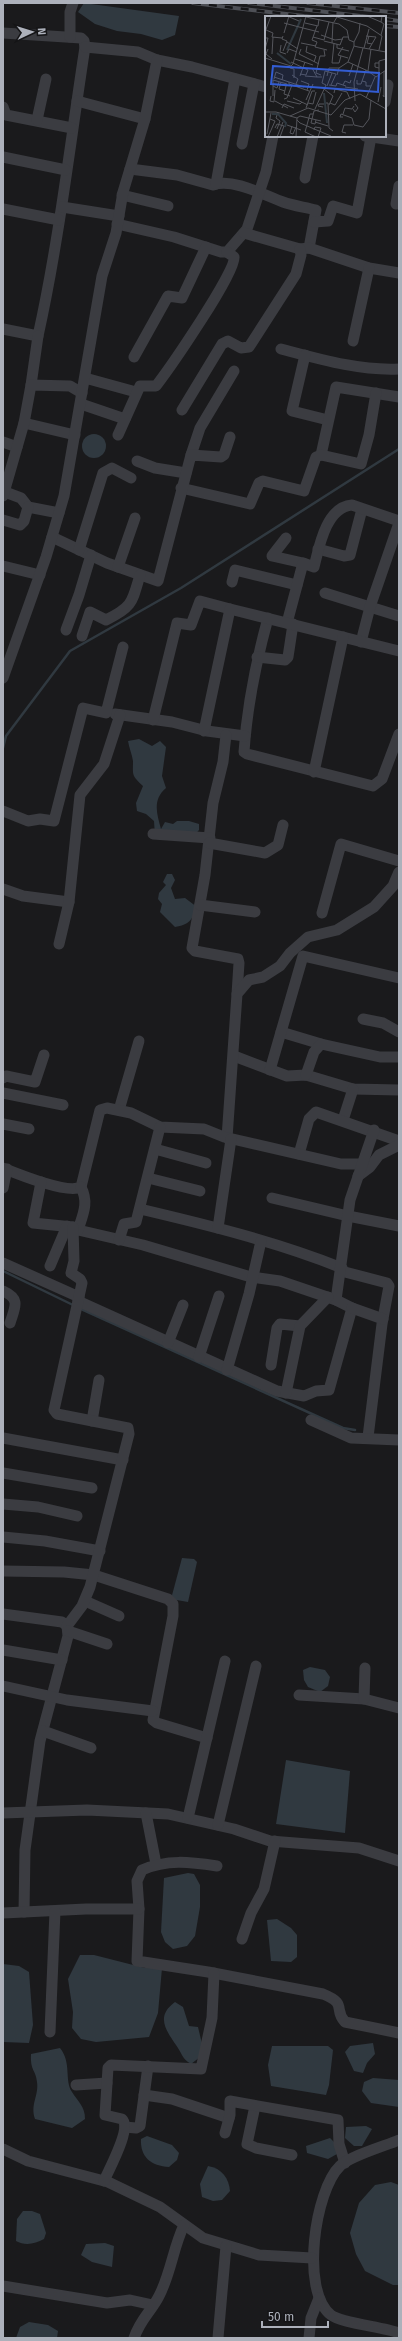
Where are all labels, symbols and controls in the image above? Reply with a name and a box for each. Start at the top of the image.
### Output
north arrow [12,12,52,52]
inset map [265,16,386,137]
text: N [35,27,48,35]
scale bar [262,2303,328,2329]
text: 50 m [268,2310,294,2324]

